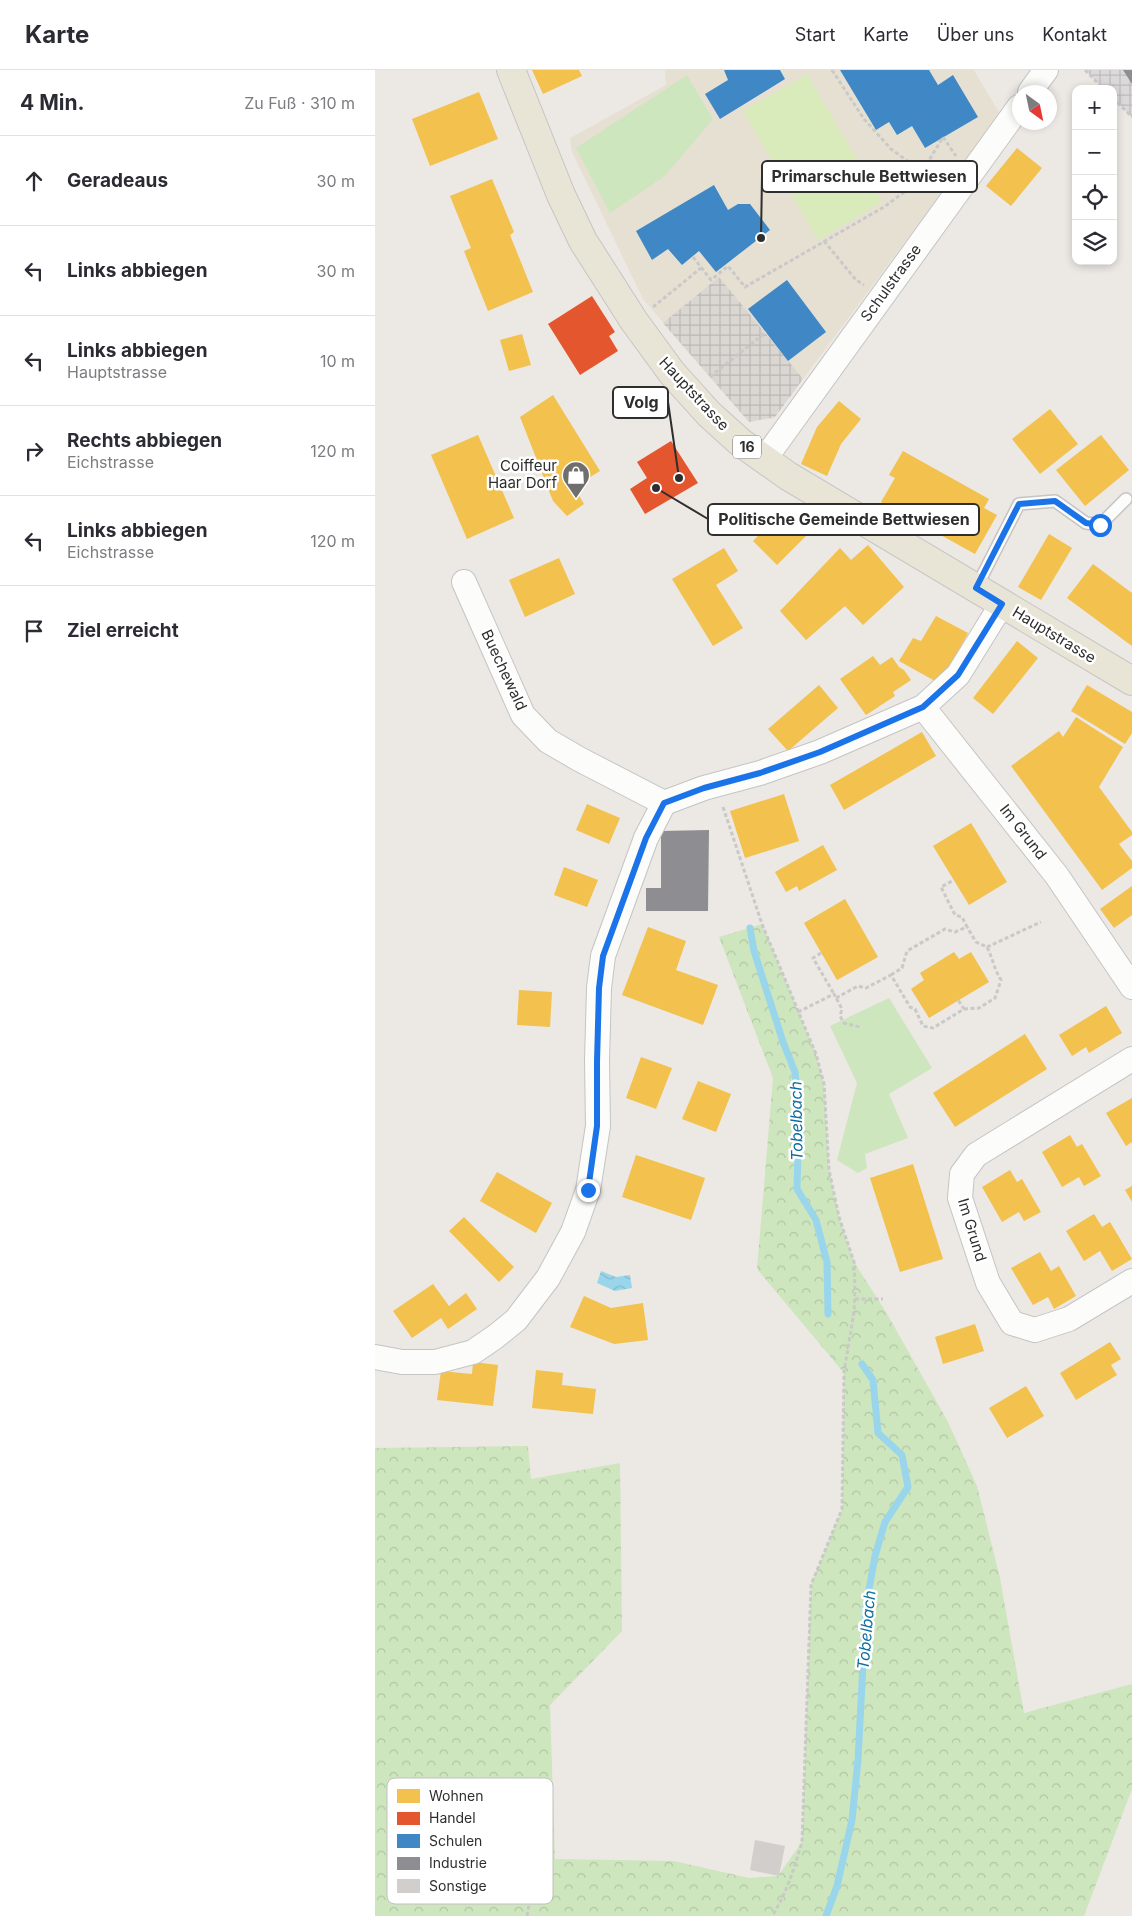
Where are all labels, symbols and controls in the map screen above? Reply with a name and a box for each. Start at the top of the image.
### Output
text: Karte [25,20,89,49]
text: Start [795,24,835,45]
text: Karte [863,24,909,45]
text: Über uns [937,24,1014,45]
text: Kontakt [1042,24,1107,45]
north arrow [1012,85,1057,130]
map controls [1072,85,1117,265]
button: + [1072,85,1117,130]
text: 4 Min. [20,90,85,115]
text: Zu Fuß · 310 m [244,93,355,113]
button: − [1072,130,1117,175]
callout: Primarschule Bettwiesen [762,161,977,192]
text: Primarschule Bettwiesen [771,166,967,186]
icon: ahead [20,167,48,195]
text: Geradeaus [67,169,168,192]
text: 30 m [317,171,355,191]
button: locate [1072,175,1117,220]
button: layers [1072,220,1117,265]
street label: Schulstrasse [856,240,925,325]
icon: left [20,257,48,285]
text: Links abbiegen [67,259,208,282]
text: 30 m [317,261,355,281]
text: Links abbiegen [67,339,208,362]
icon: left [20,347,48,375]
text: 10 m [320,351,355,371]
street label: Hauptstrasse [655,353,733,434]
text: Hauptstrasse [67,362,167,382]
callout: Volg [613,387,668,418]
text: Volg [623,392,659,412]
text: Rechts abbiegen [67,429,222,452]
road number: 16 [733,436,761,458]
icon: right [20,437,48,465]
text: 120 m [310,441,355,461]
text: Eichstrasse [67,452,154,472]
place label: Coiffeur Haar Dorf [488,456,557,492]
shop icon: Coiffeur Haar Dorf [561,460,591,499]
callout: Politische Gemeinde Bettwiesen [708,504,979,535]
text: Politische Gemeinde Bettwiesen [718,509,970,529]
route start [1089,514,1112,537]
text: Links abbiegen [67,519,208,542]
icon: left [20,527,48,555]
text: 120 m [310,531,355,551]
text: Eichstrasse [67,542,154,562]
street label: Hauptstrasse [1009,602,1099,667]
icon: arrive [20,617,48,645]
text: Ziel erreicht [67,619,179,642]
street label: Buechewald [477,626,531,713]
street label: Im Grund [996,800,1051,863]
water label: Tobelbach [785,1081,807,1161]
route end [577,1179,600,1202]
street label: Im Grund [954,1196,991,1264]
water label: Tobelbach [853,1589,879,1671]
legend [387,1778,553,1904]
text: Wohnen [429,1787,483,1804]
text: Handel [429,1809,476,1826]
text: Schulen [429,1832,482,1849]
text: Industrie [429,1854,487,1871]
text: Sonstige [429,1877,487,1894]

